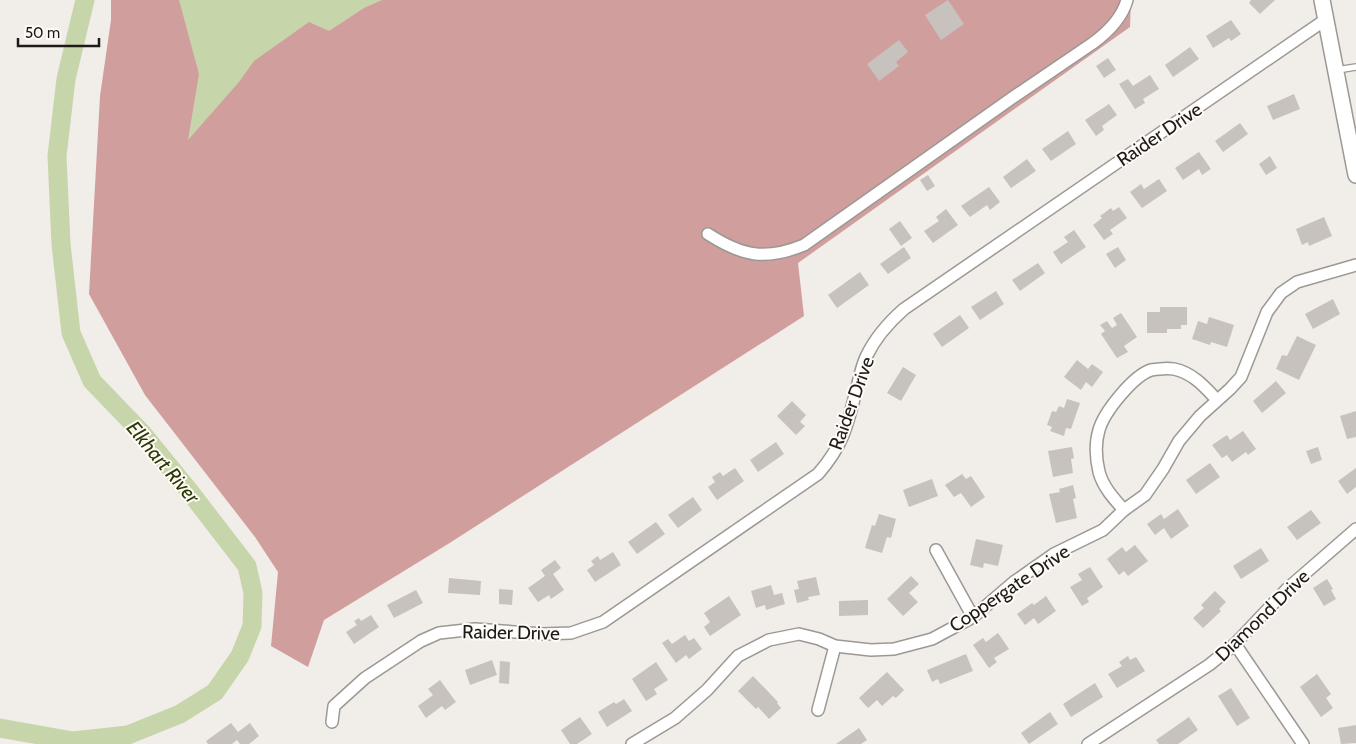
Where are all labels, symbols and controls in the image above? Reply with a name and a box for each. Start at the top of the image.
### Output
scale bar [18,15,99,47]
text: 50 m [25,24,60,42]
street label: Raider Drive [1112,97,1206,171]
street label: Raider Drive [824,353,879,453]
water label: Elkhart River [122,416,205,509]
street label: Coppergate Drive [945,540,1074,637]
street label: Diamond Drive [1210,565,1314,666]
street label: Raider Drive [462,620,560,645]

